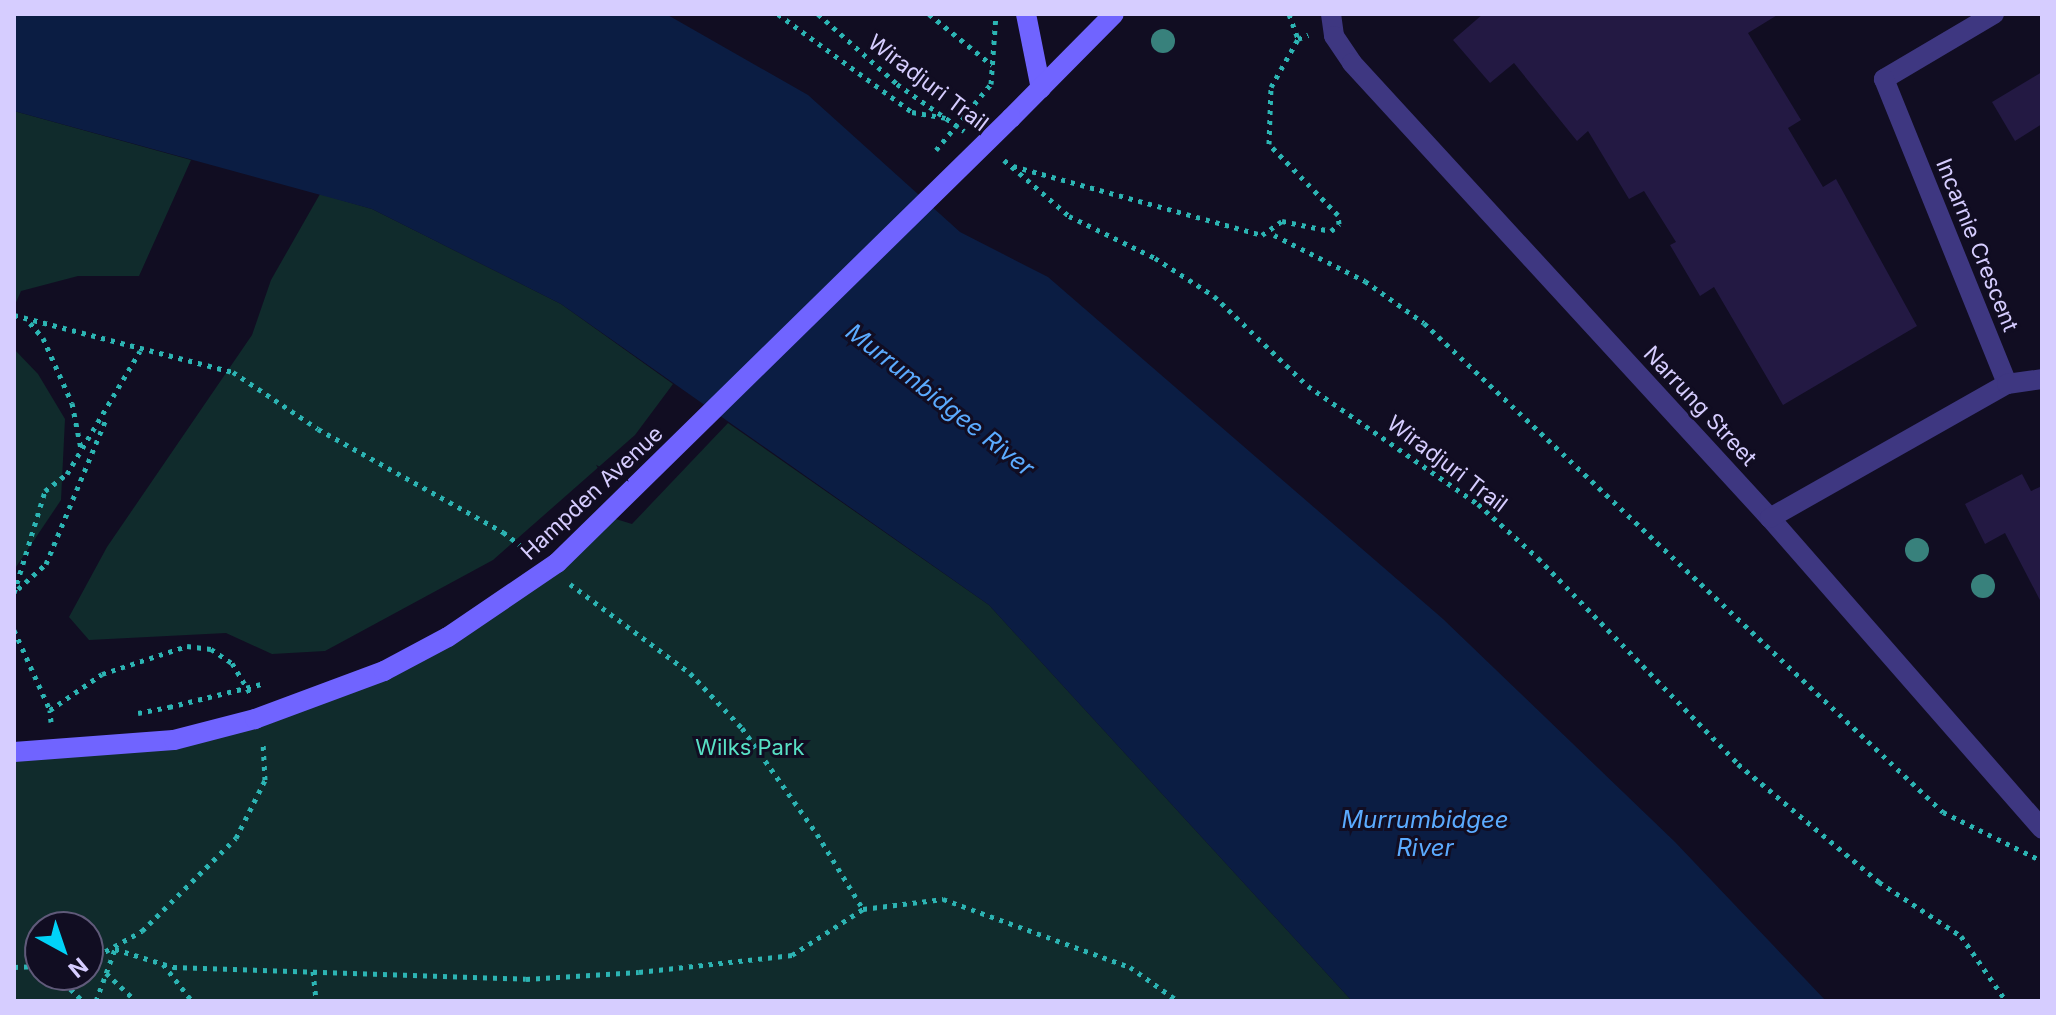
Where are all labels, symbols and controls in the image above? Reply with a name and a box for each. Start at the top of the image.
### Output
street label: Wiradjuri Trail [863,29,993,137]
street label: Incarnie Crescent [1930,155,2024,335]
water label: Murrumbidgee River [840,318,1040,482]
street label: Narrung Street [1638,341,1762,471]
street label: Wiradjuri Trail [1382,410,1512,518]
street label: Hampden Avenue [516,421,668,565]
park label: Wilks Park [695,735,805,761]
water label: Murrumbidgee River [1341,806,1509,862]
north arrow [24,911,104,991]
text: N [63,953,93,983]

